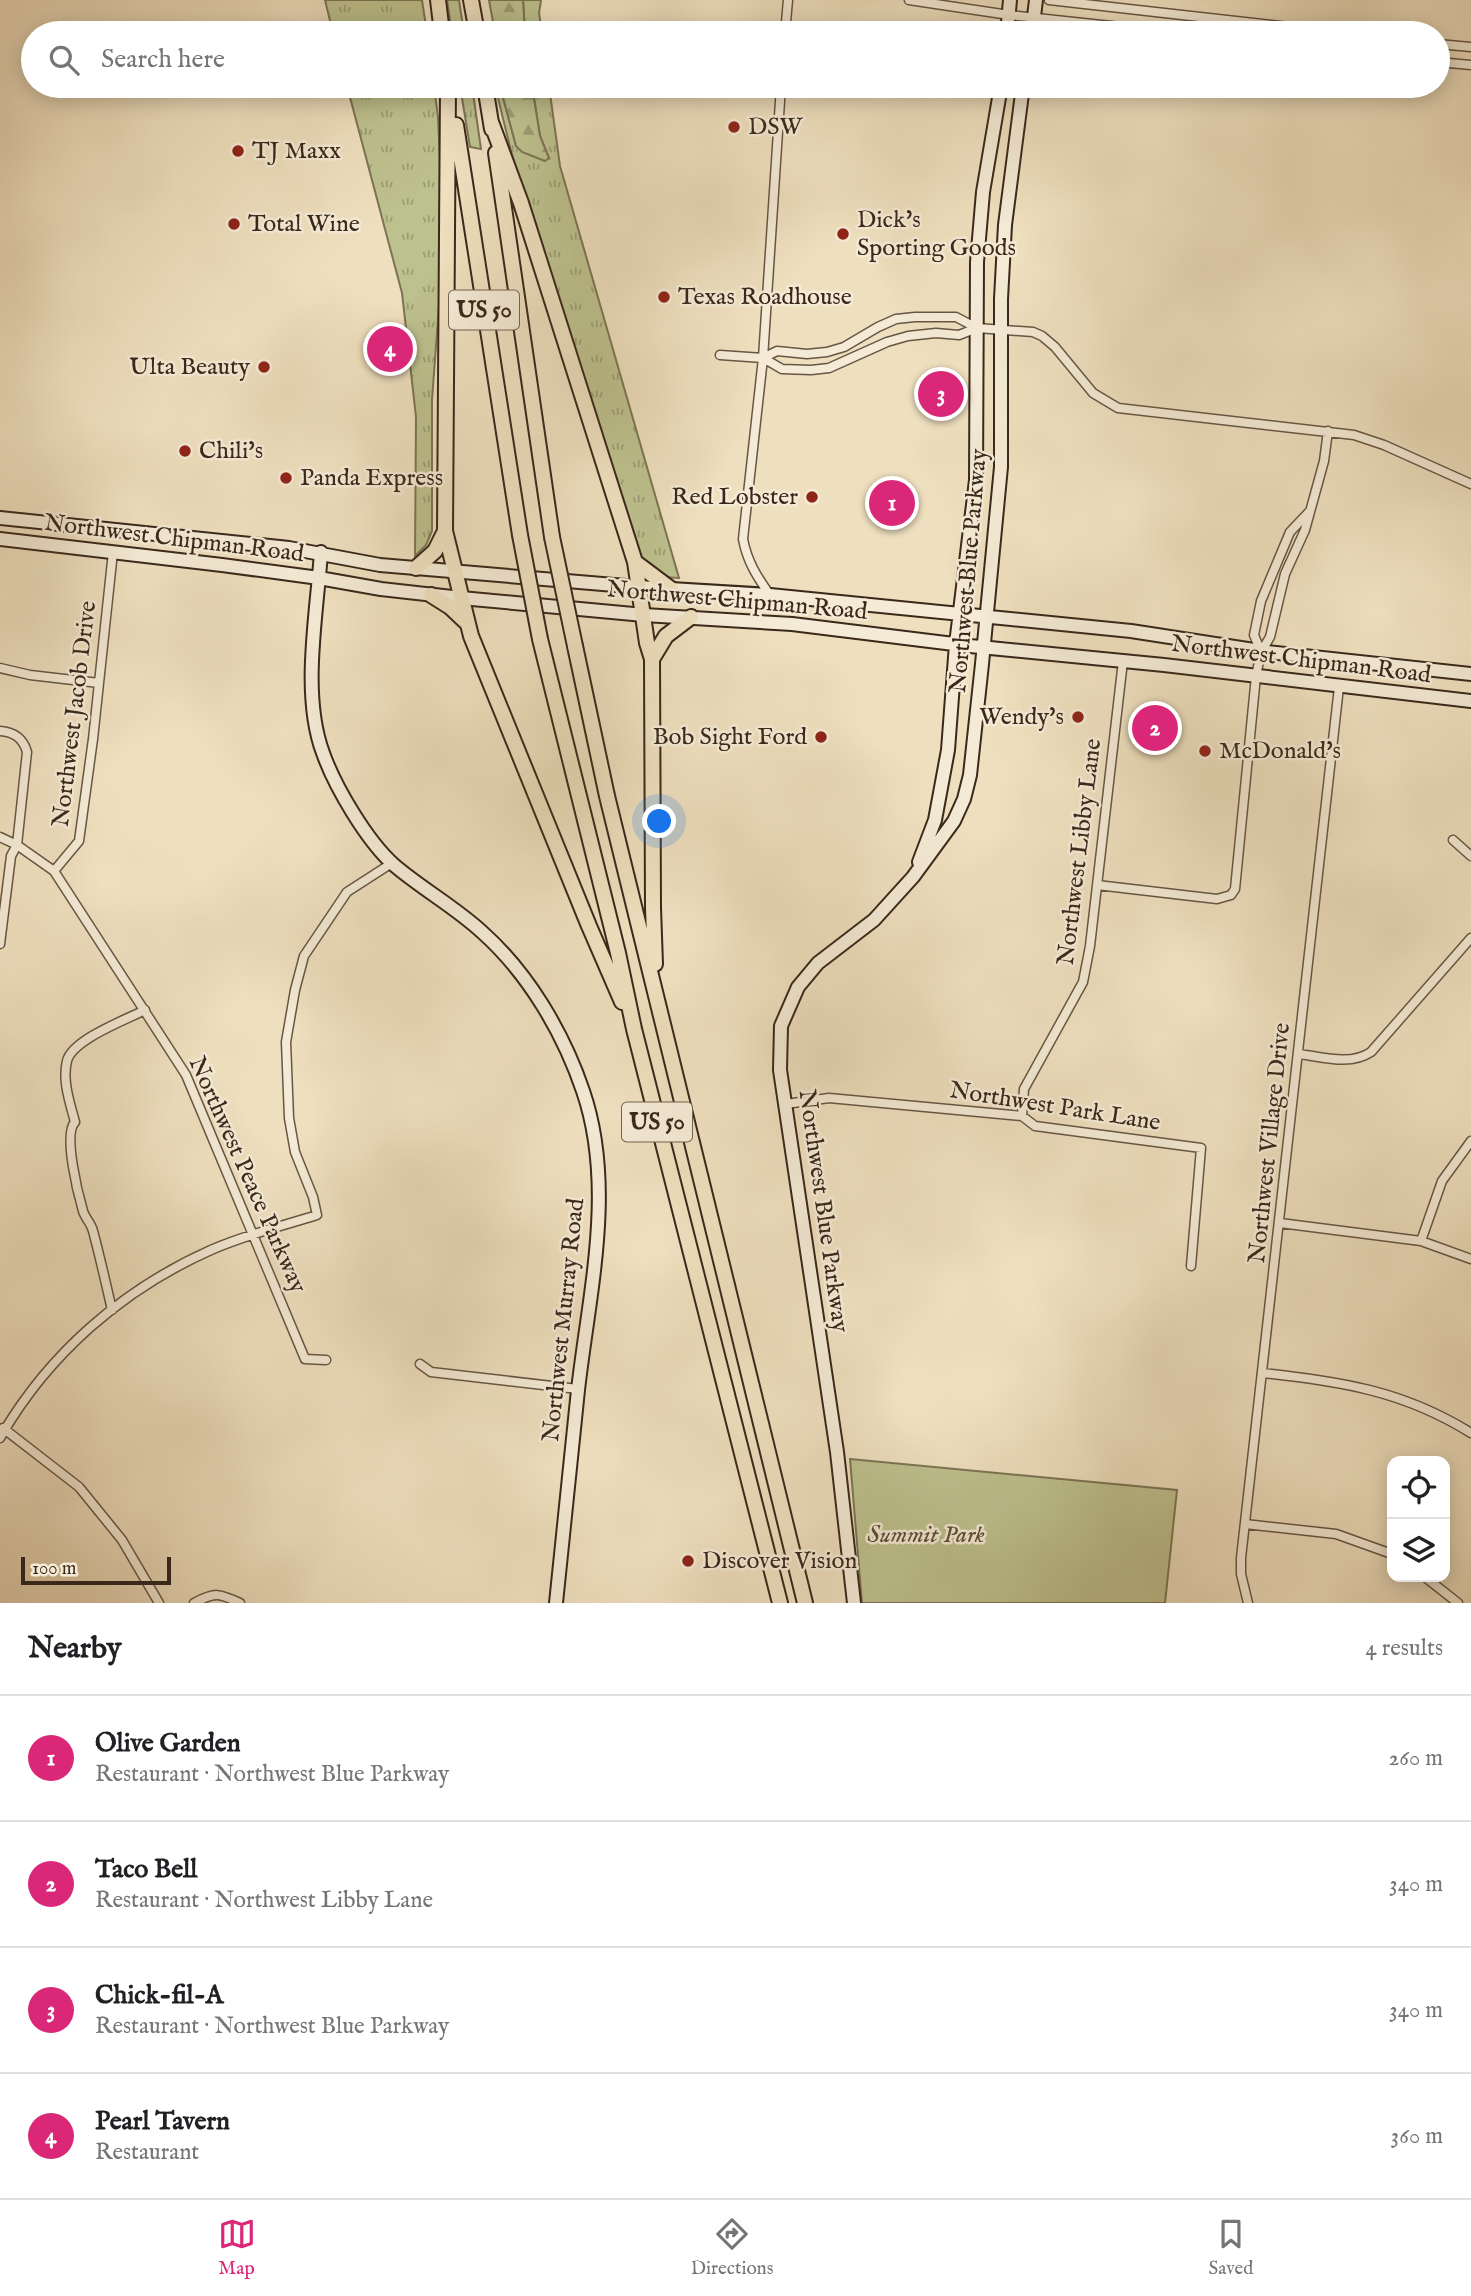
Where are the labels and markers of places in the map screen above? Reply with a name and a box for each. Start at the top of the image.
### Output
place label: DSW [748,112,804,143]
marker: DSW [726,119,742,135]
place label: TJ Maxx [252,136,341,167]
marker: TJ Maxx [230,143,246,159]
place label: Dick's Sporting Goods [857,205,1016,264]
place label: Total Wine [248,209,360,240]
marker: Total Wine [226,216,242,232]
marker: Dick's Sporting Goods [835,226,851,242]
place label: Texas Roadhouse [678,282,852,313]
marker: Texas Roadhouse [656,289,672,305]
pin: 4 [367,323,413,375]
place label: Ulta Beauty [129,352,250,383]
marker: Ulta Beauty [256,359,272,375]
pin: 3 [918,368,964,420]
place label: Chili's [199,436,263,467]
marker: Chili's [177,443,193,459]
place label: Panda Express [300,463,443,494]
marker: Panda Express [278,470,294,486]
pin: 1 [869,477,915,529]
place label: Red Lobster [671,482,798,513]
marker: Red Lobster [804,489,820,505]
place label: Wendy's [979,702,1064,733]
pin: 2 [1132,702,1178,754]
marker: Wendy's [1070,709,1086,725]
place label: Bob Sight Ford [653,722,807,753]
marker: Bob Sight Ford [813,729,829,745]
place label: McDonald's [1219,736,1341,767]
marker: McDonald's [1197,743,1213,759]
place label: Discover Vision [702,1546,857,1577]
marker: Discover Vision [680,1553,696,1569]

